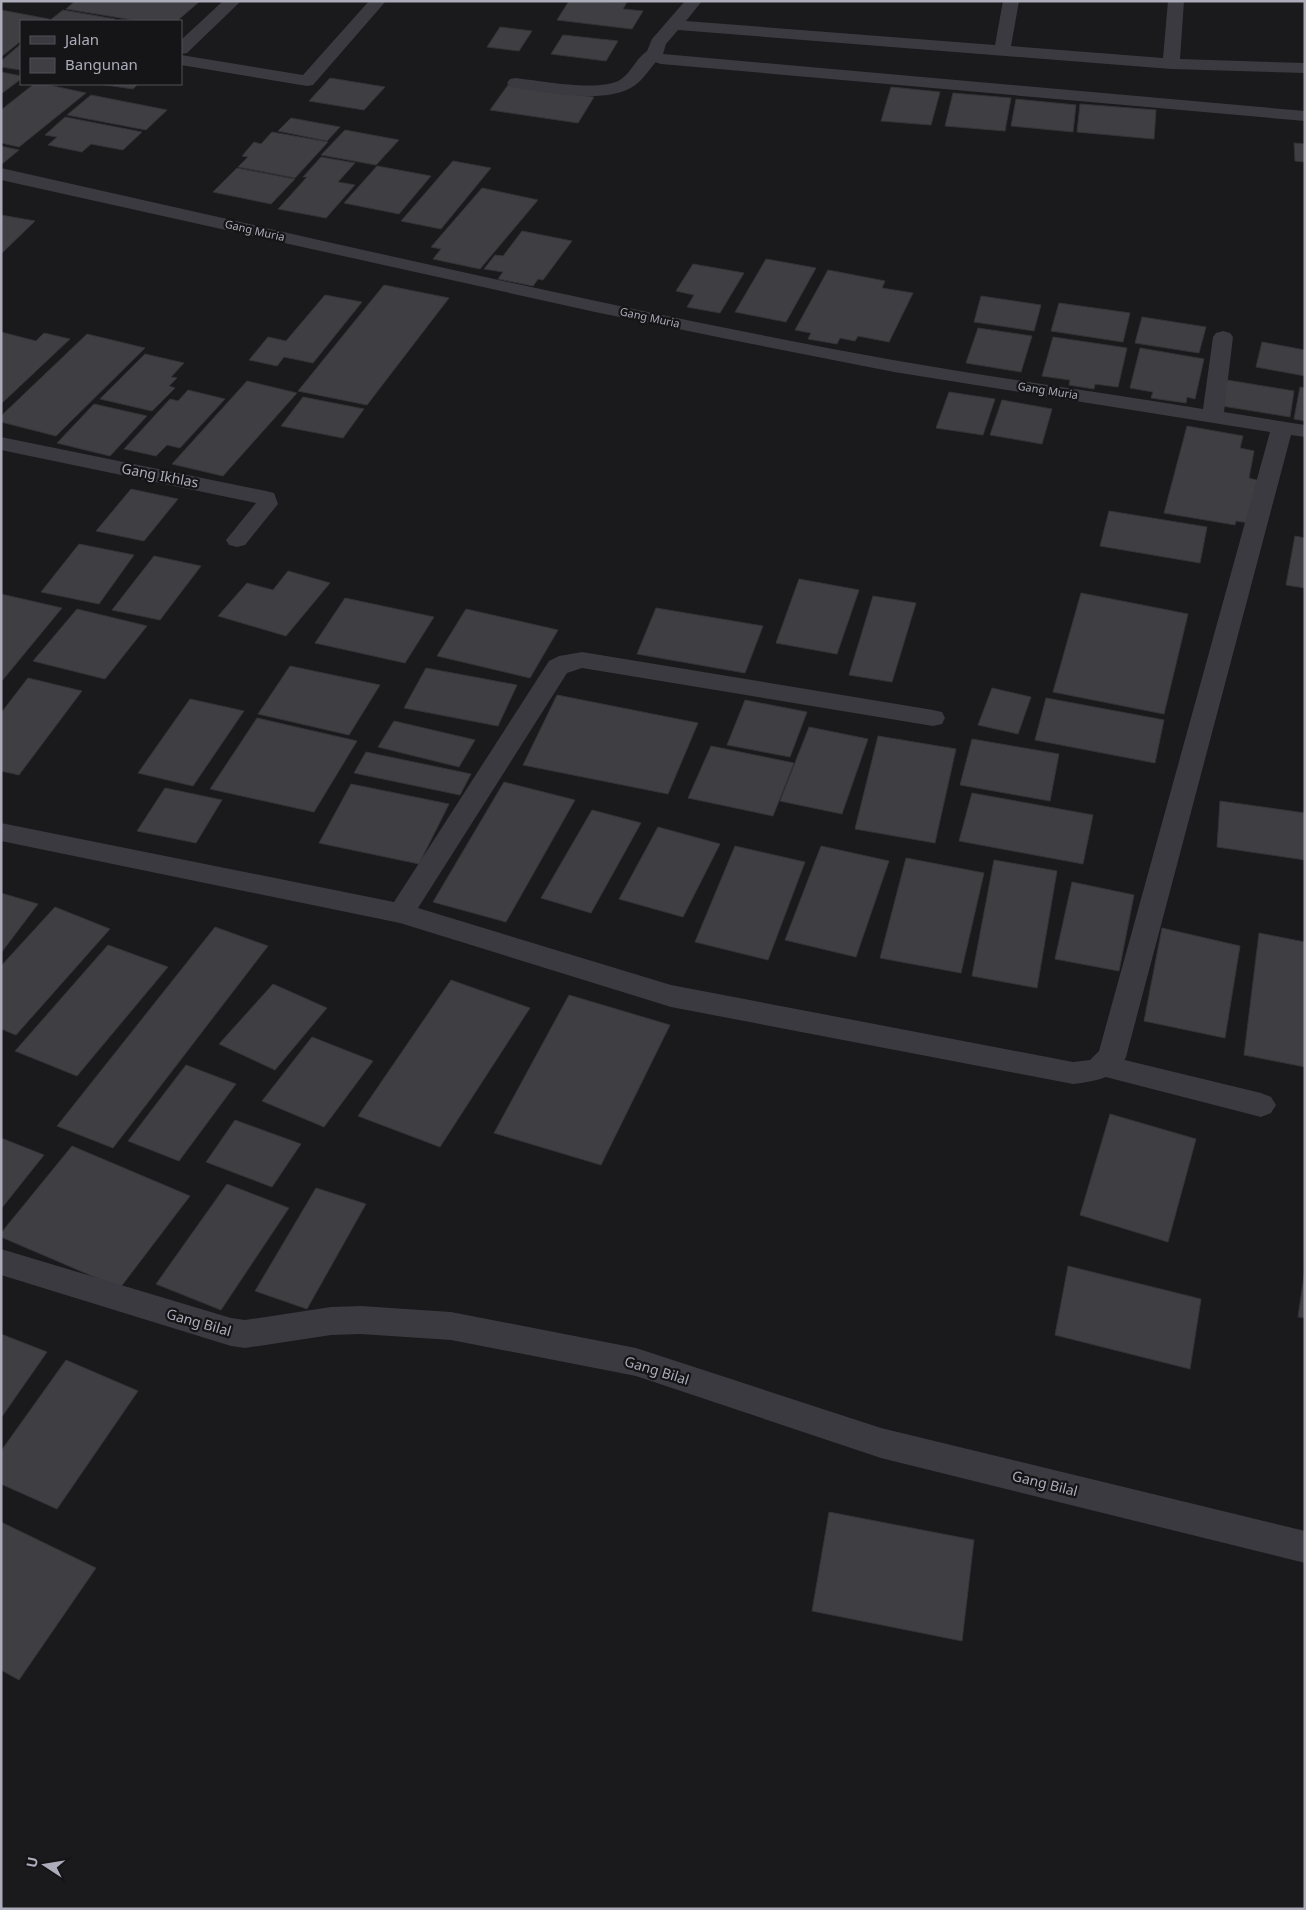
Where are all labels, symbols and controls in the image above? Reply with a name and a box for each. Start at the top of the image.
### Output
legend [20,20,182,85]
text: Jalan [63,29,99,49]
text: Bangunan [65,54,138,74]
street label: Gang Muria [224,216,286,244]
street label: Gang Muria [619,303,681,331]
street label: Gang Muria [1017,378,1079,402]
street label: Gang Ikhlas [120,458,200,492]
street label: Gang Bilal [164,1304,234,1340]
street label: Gang Bilal [622,1351,692,1389]
street label: Gang Bilal [1010,1466,1080,1500]
north arrow [20,1840,70,1890]
text: U [21,1855,42,1869]

